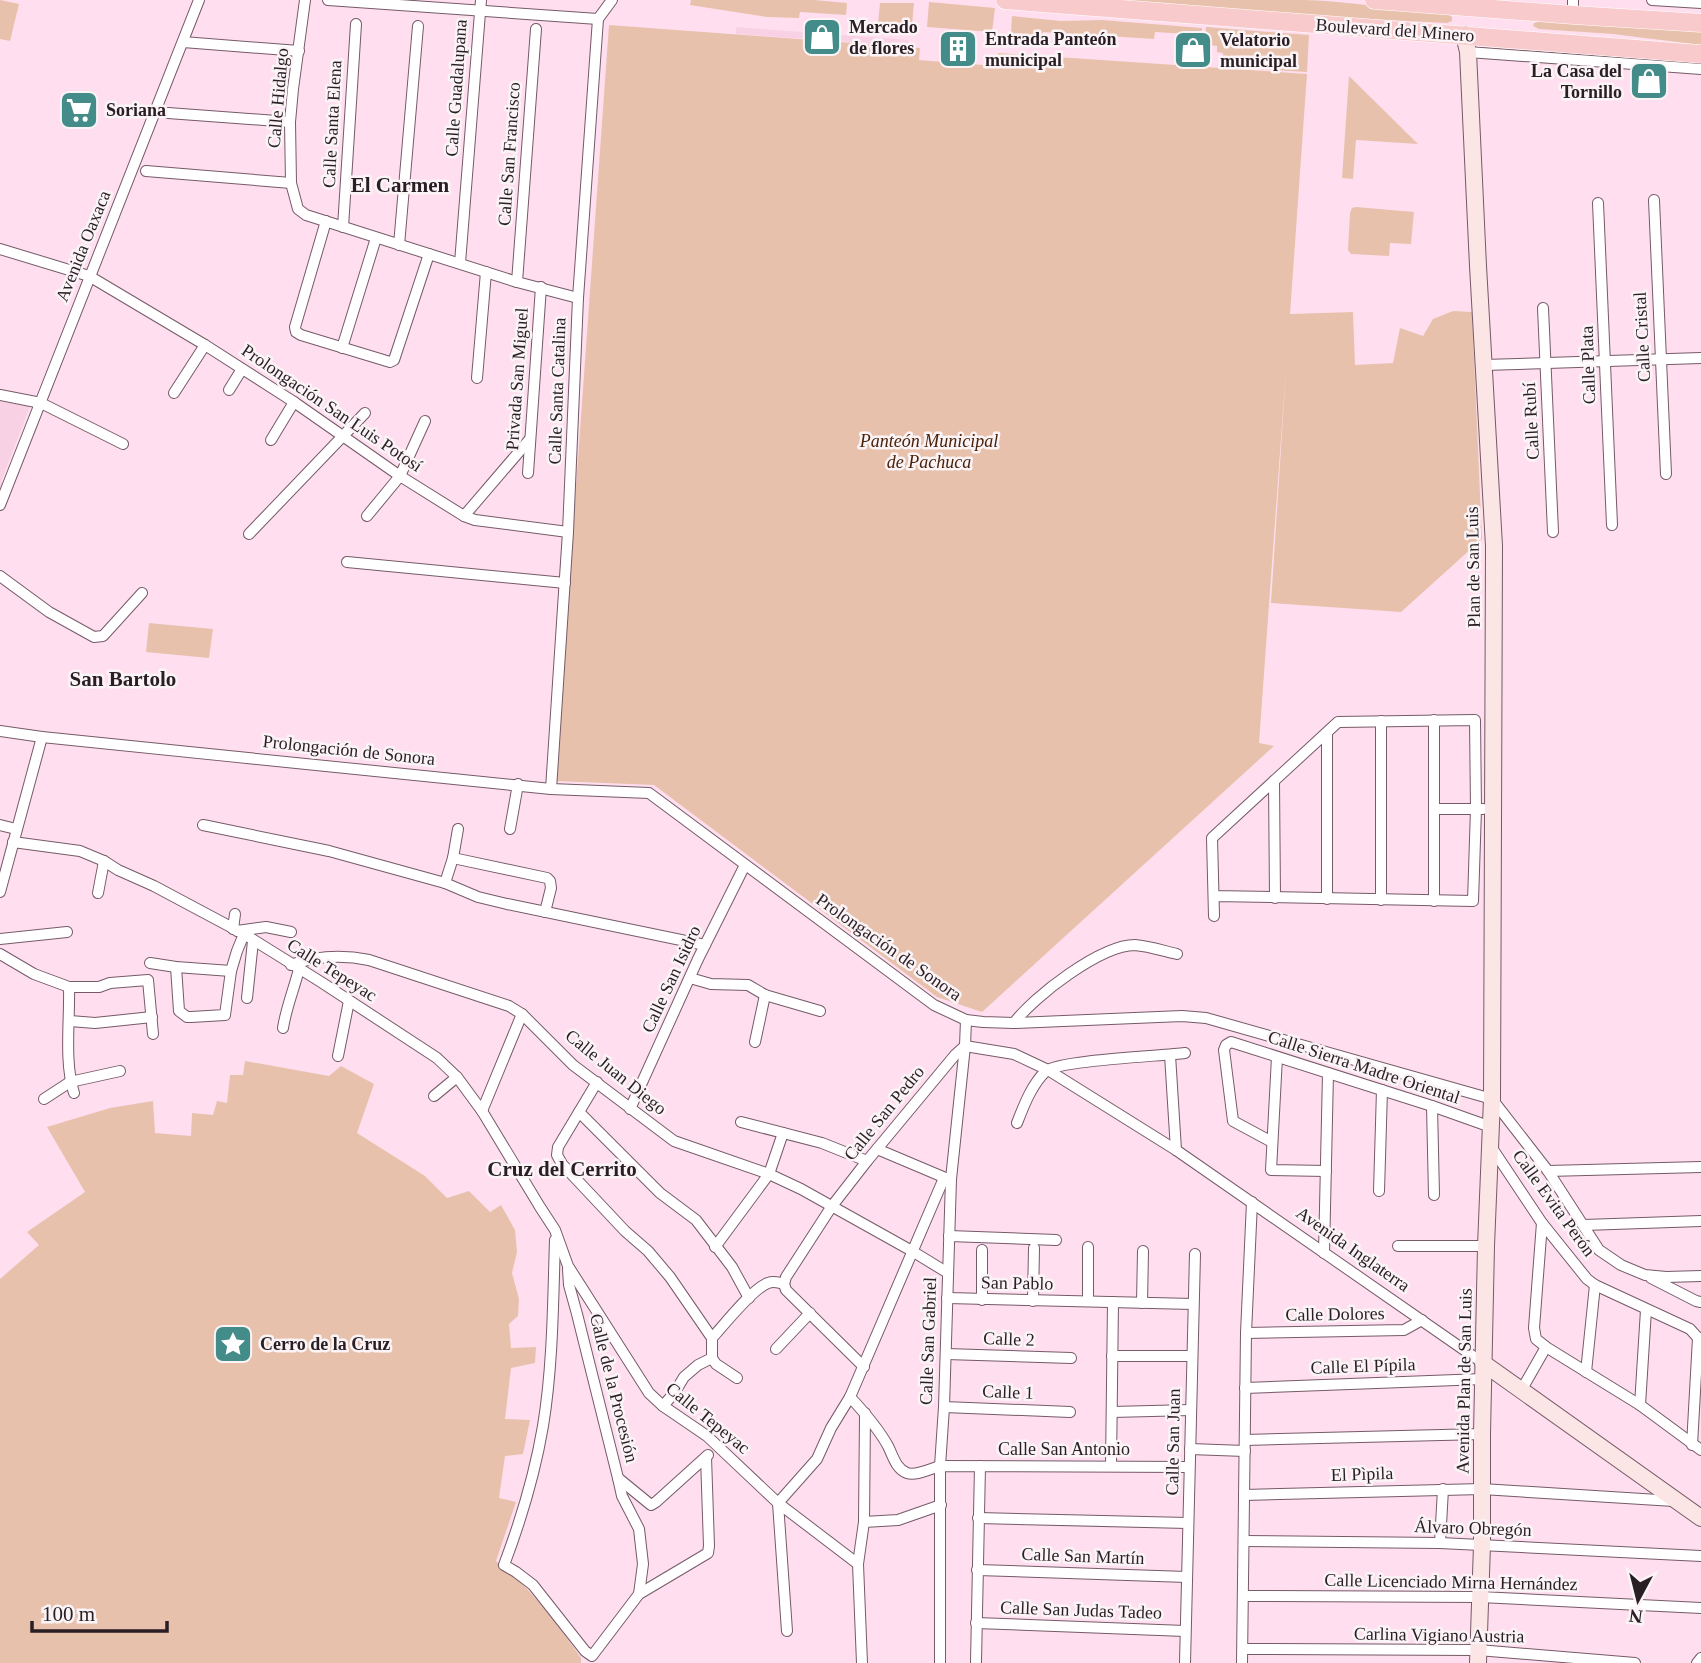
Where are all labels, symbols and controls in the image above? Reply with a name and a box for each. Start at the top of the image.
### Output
street label: Boulevard del Minero [1315,14,1475,46]
shop icon: Mercado de flores [801,16,843,58]
place label: Mercado de flores [849,17,918,58]
street label: Calle Guadalupana [441,19,471,157]
building icon: Entrada Panteón municipal [937,28,979,70]
place label: Entrada Panteón municipal [985,29,1117,70]
shop icon: Velatorio municipal [1172,29,1214,71]
place label: Velatorio municipal [1220,30,1297,71]
street label: Calle Hidalgo [264,47,292,149]
street label: Calle Santa Elena [319,60,345,188]
shop icon: La Casa del Tornillo [1628,60,1670,102]
place label: La Casa del Tornillo [1531,61,1622,102]
street label: Calle San Francisco [494,81,524,227]
supermarket icon: Soriana [58,89,100,131]
place label: Soriana [106,100,166,120]
district label: El Carmen [351,173,450,197]
street label: Avenida Oaxaca [52,187,114,305]
street label: Calle Cristal [1630,291,1654,383]
street label: Privada San Miguel [502,307,532,451]
street label: Calle Santa Catalina [544,317,570,465]
street label: Calle Plata [1577,325,1599,405]
street label: Prolongación San Luis Potosí [238,340,426,476]
street label: Calle Rubí [1519,382,1543,460]
park label: Panteón Municipal de Pachuca [859,431,998,472]
street label: Plan de San Luis [1462,506,1484,628]
district label: San Bartolo [70,667,176,691]
street label: Prolongación de Sonora [262,731,436,769]
street label: Prolongación de Sonora [812,889,966,1005]
street label: Calle San Isidro [637,922,705,1036]
street label: Calle Tepeyac [284,935,380,1005]
street label: Calle Juan Diego [562,1025,670,1119]
street label: Calle Sierra Madre Oriental [1266,1027,1462,1107]
street label: Calle San Pedro [840,1062,928,1164]
street label: Calle Evita Perón [1509,1146,1599,1260]
district label: Cruz del Cerrito [487,1157,637,1181]
street label: Avenida Inglaterra [1292,1202,1414,1296]
street label: San Pablo [981,1272,1053,1294]
street label: Calle San Gabriel [916,1277,940,1405]
street label: Avenida Plan de San Luis [1452,1288,1476,1474]
street label: Calle Dolores [1285,1303,1385,1325]
street label: Calle de la Procesión [586,1312,642,1464]
place icon: Cerro de la Cruz [212,1323,254,1365]
street label: Calle 2 [983,1328,1035,1350]
place label: Cerro de la Cruz [260,1334,390,1354]
street label: Calle El Pípila [1310,1354,1416,1378]
street label: Calle Tepeyac [662,1378,754,1458]
street label: Calle 1 [982,1381,1034,1403]
street label: Calle San Juan [1162,1388,1184,1496]
street label: Calle San Antonio [998,1439,1130,1459]
street label: El Pìpila [1330,1463,1394,1485]
street label: Álvaro Obregón [1414,1515,1532,1540]
street label: Calle San Martín [1021,1544,1145,1568]
north arrow [1603,1565,1673,1635]
street label: Calle Licenciado Mirna Hernández [1324,1570,1578,1594]
scale bar [32,1590,166,1634]
street label: Calle San Judas Tadeo [1000,1597,1162,1623]
text: 100 m [42,1602,95,1626]
text: N [1628,1605,1644,1628]
street label: Carlina Vigiano Austria [1354,1624,1524,1646]

